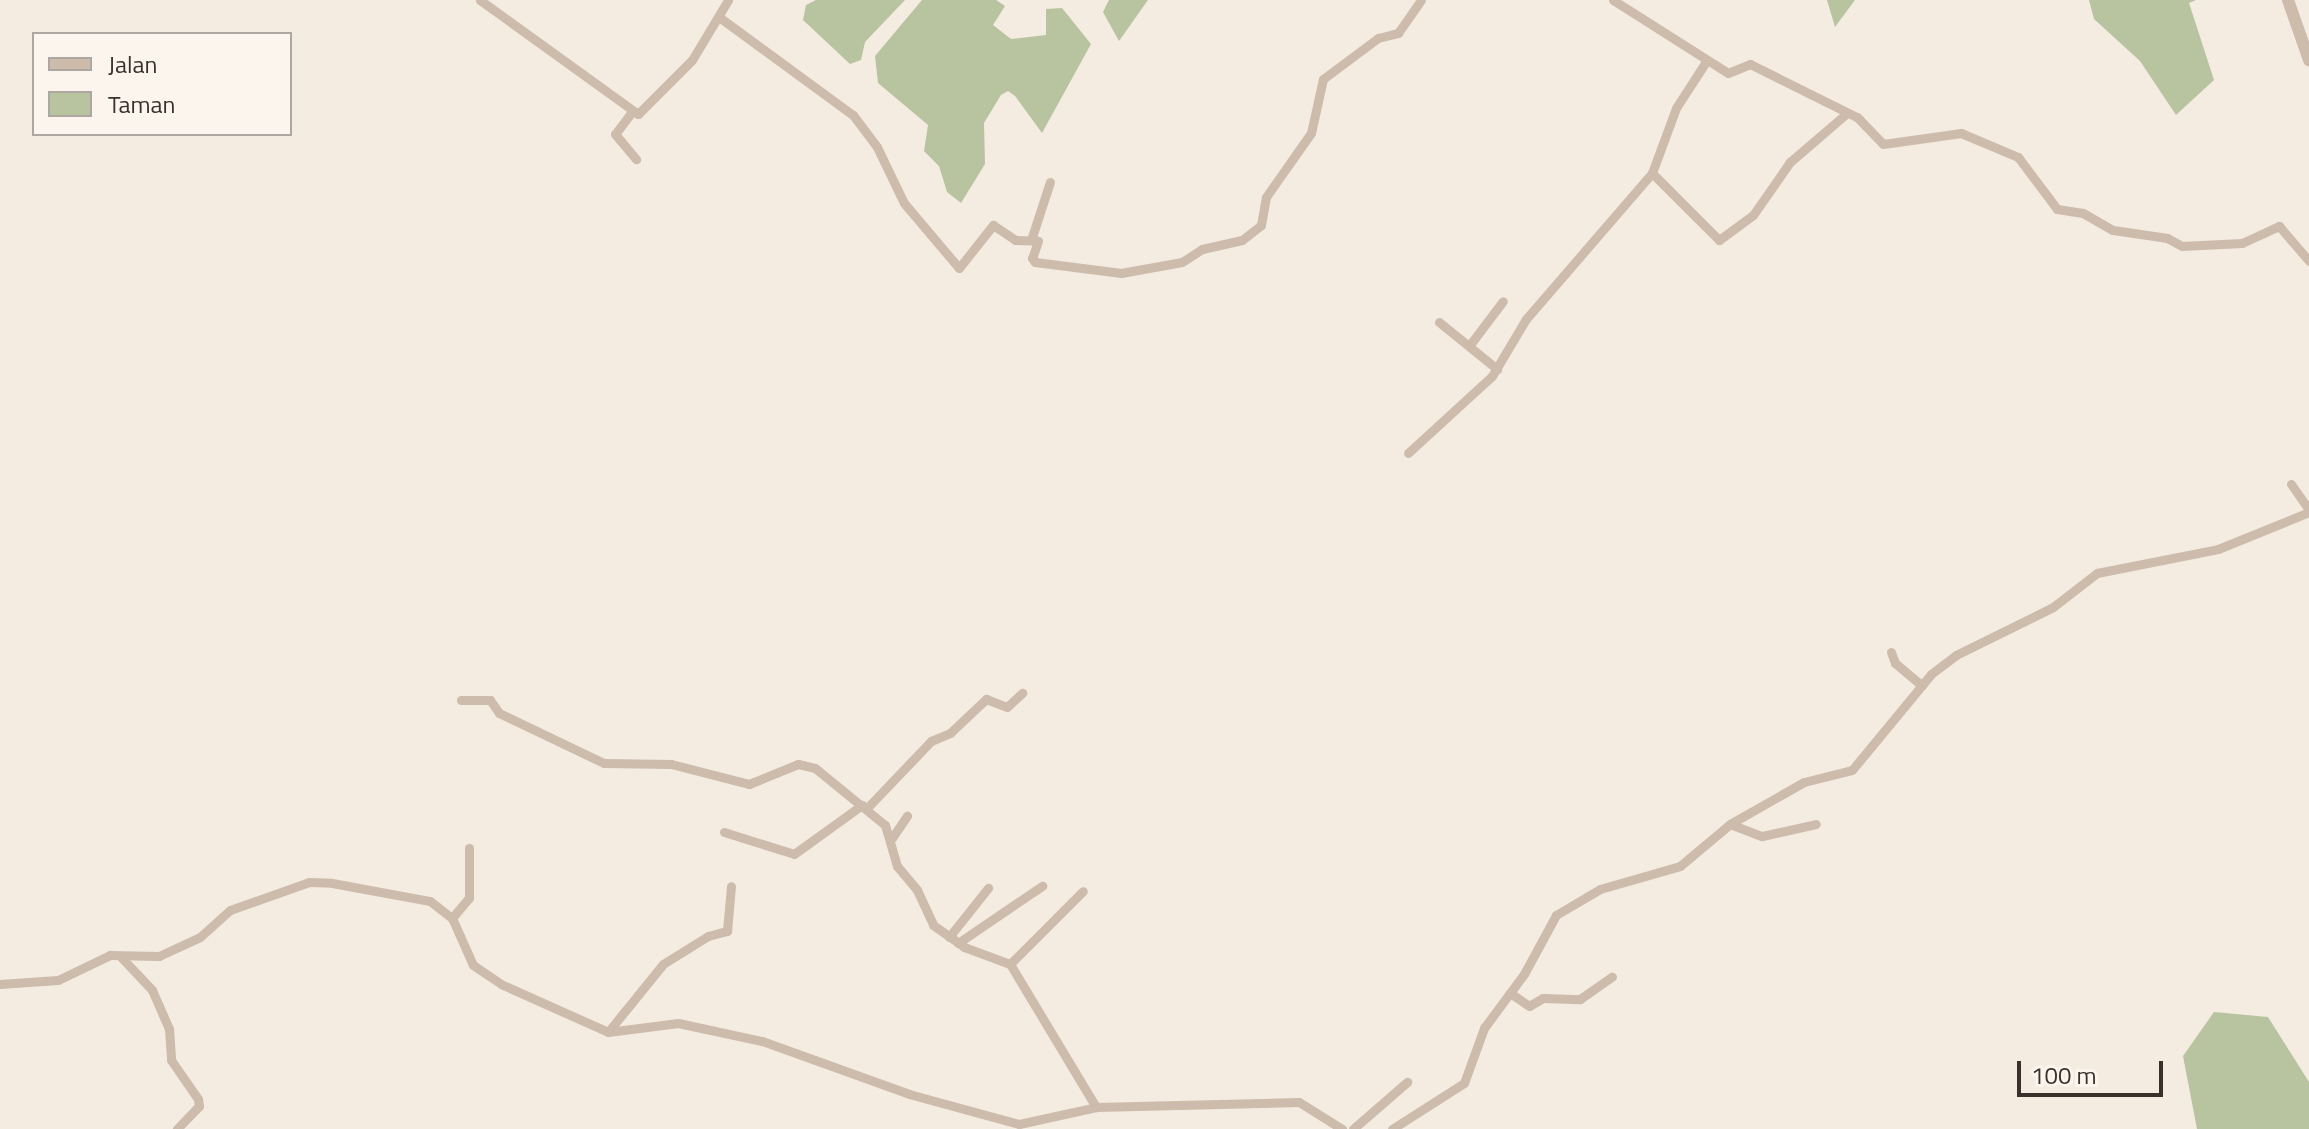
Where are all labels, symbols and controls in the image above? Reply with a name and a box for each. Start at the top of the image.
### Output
legend [32,32,292,136]
text: Jalan [108,46,157,82]
text: Taman [108,86,176,122]
scale bar [2021,1045,2167,1095]
text: 100 m [2031,1057,2097,1093]

